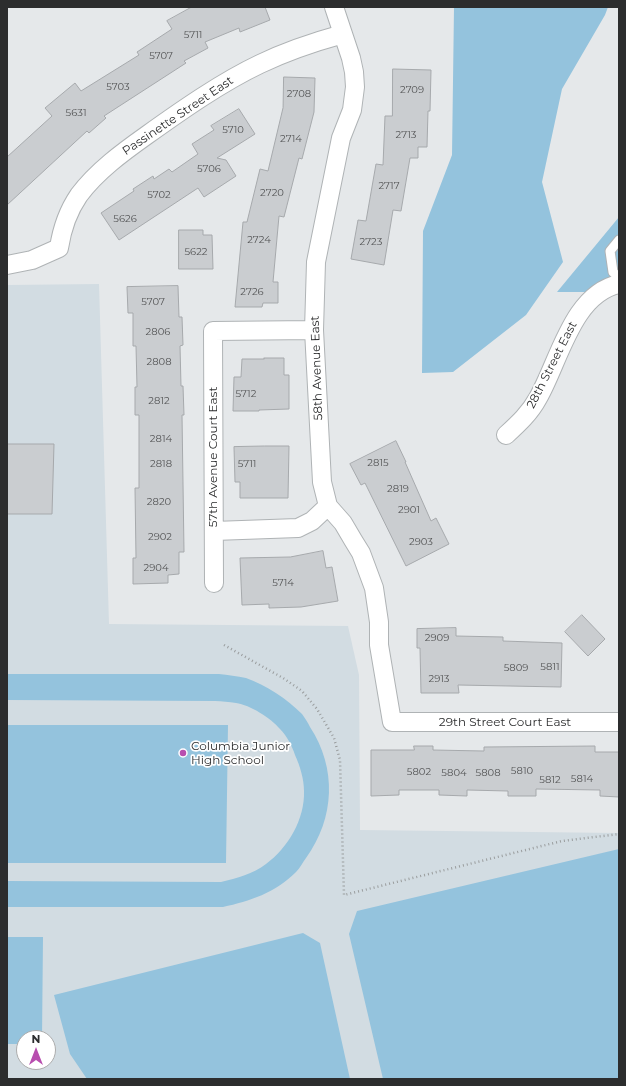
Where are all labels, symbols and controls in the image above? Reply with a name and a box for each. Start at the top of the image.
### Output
house number: 5711 [184,29,202,41]
house number: 5707 [149,50,173,62]
street label: Passinette Street East [120,73,236,159]
house number: 5703 [106,81,130,93]
house number: 2709 [400,84,424,96]
house number: 2708 [287,88,311,100]
house number: 5631 [66,107,86,119]
house number: 5710 [222,124,244,136]
house number: 2713 [396,129,416,141]
house number: 2714 [280,133,302,145]
house number: 5706 [197,163,221,175]
house number: 2717 [378,180,400,192]
house number: 2720 [260,187,284,199]
house number: 5702 [147,189,171,201]
house number: 5626 [113,213,137,225]
house number: 2724 [247,234,271,246]
house number: 2723 [360,236,382,248]
house number: 5622 [184,246,208,258]
house number: 2726 [240,286,264,298]
house number: 5707 [141,296,165,308]
street label: 58th Avenue East [308,315,326,421]
street label: 28th Street East [524,319,580,411]
house number: 2806 [146,326,170,338]
house number: 2808 [146,356,172,368]
street label: 57th Avenue Court East [206,387,220,527]
house number: 5712 [236,388,256,400]
house number: 2812 [148,395,170,407]
house number: 2814 [150,433,172,445]
house number: 2815 [367,457,389,469]
house number: 2818 [150,458,172,470]
house number: 5711 [238,458,256,470]
house number: 2819 [387,483,409,495]
house number: 2820 [147,496,171,508]
house number: 2901 [398,504,420,516]
house number: 2902 [148,531,172,543]
house number: 2903 [409,536,433,548]
house number: 2904 [144,562,168,574]
house number: 5714 [272,577,294,589]
house number: 2909 [425,632,449,644]
house number: 5811 [540,661,560,673]
house number: 5809 [504,662,528,674]
house number: 2913 [428,673,450,685]
street label: 29th Street Court East [439,715,571,729]
place label: Columbia Junior High School [191,739,290,767]
marker: Columbia Junior High School [178,748,188,758]
house number: 5810 [511,765,533,777]
house number: 5802 [407,766,431,778]
house number: 5804 [441,767,467,779]
house number: 5808 [475,767,501,779]
house number: 5814 [571,773,593,785]
house number: 5812 [539,774,561,786]
north arrow [16,1030,56,1070]
text: N [32,1032,40,1046]

